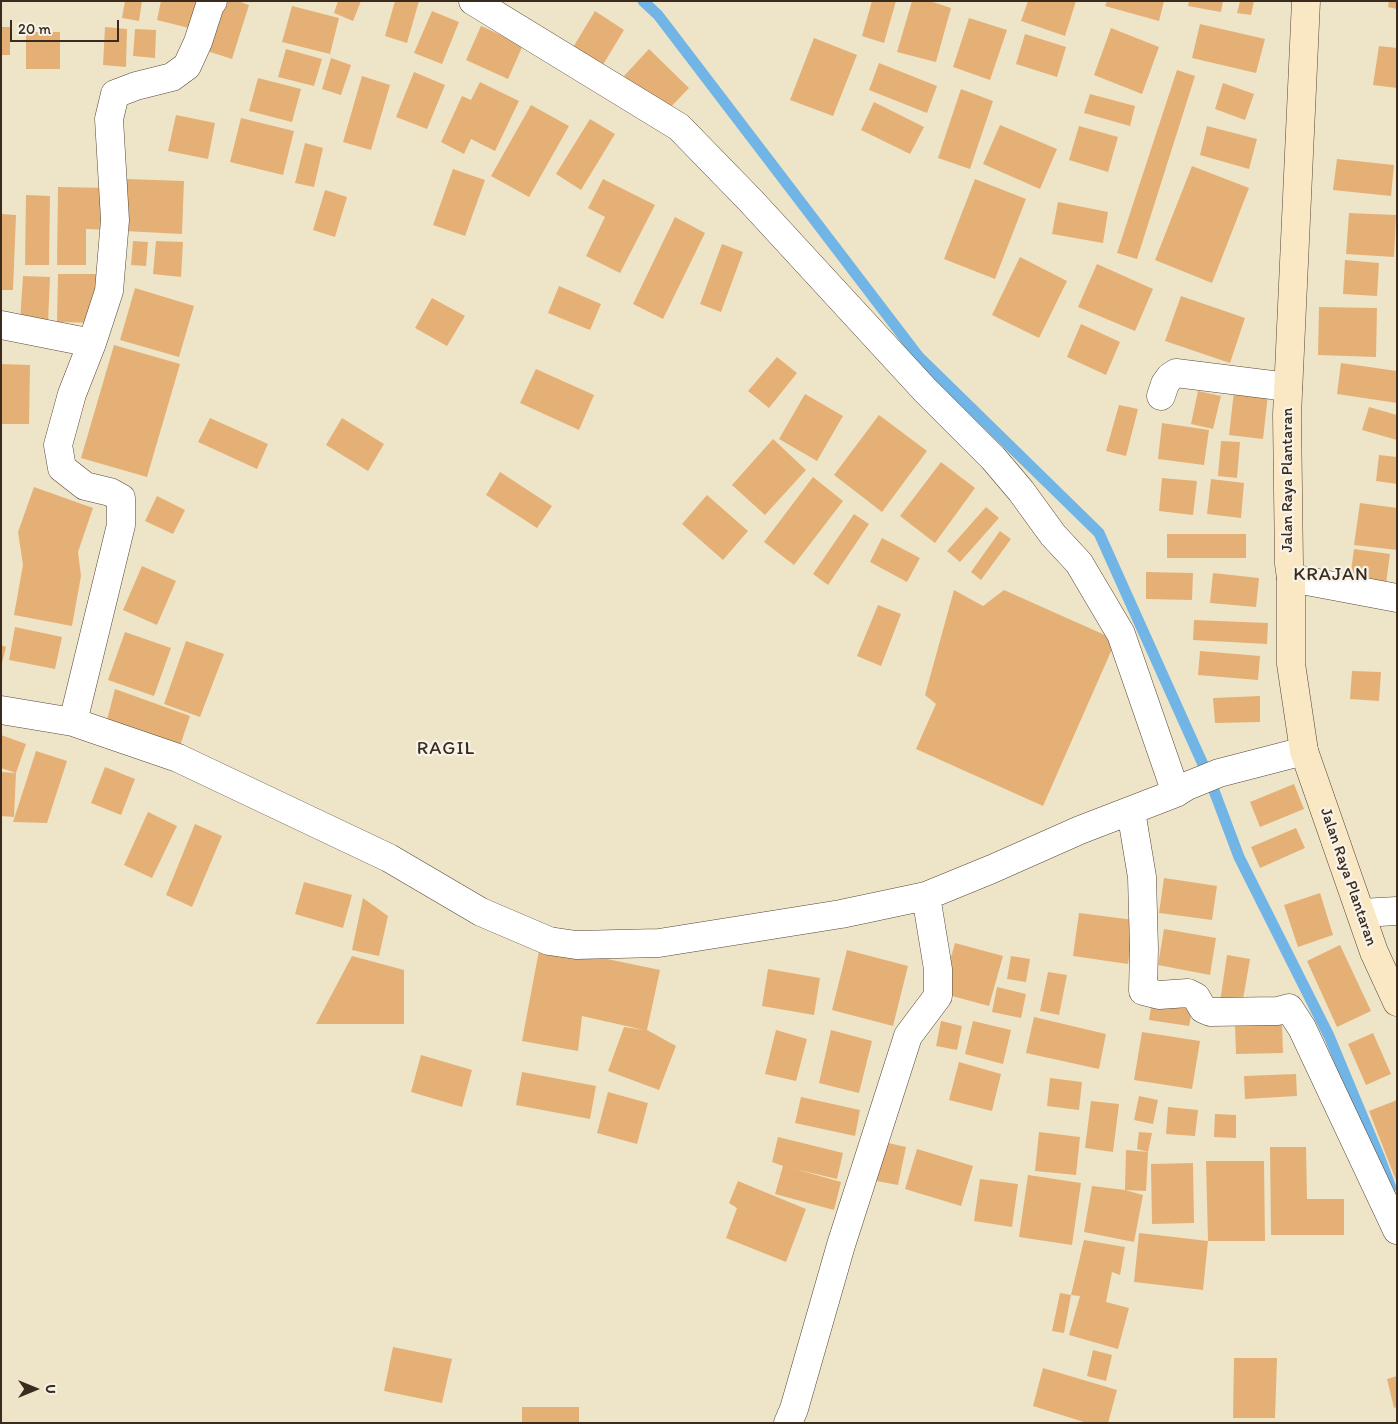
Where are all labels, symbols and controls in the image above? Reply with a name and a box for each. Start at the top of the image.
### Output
scale bar [12,10,121,42]
text: 20 m [18,20,51,38]
street label: Jalan Raya Plantaran [1278,408,1298,552]
district label: KRAJAN [1292,564,1370,586]
district label: RAGIL [417,738,475,760]
street label: Jalan Raya Plantaran [1315,805,1381,949]
north arrow [10,1364,60,1414]
text: U [42,1384,59,1394]

